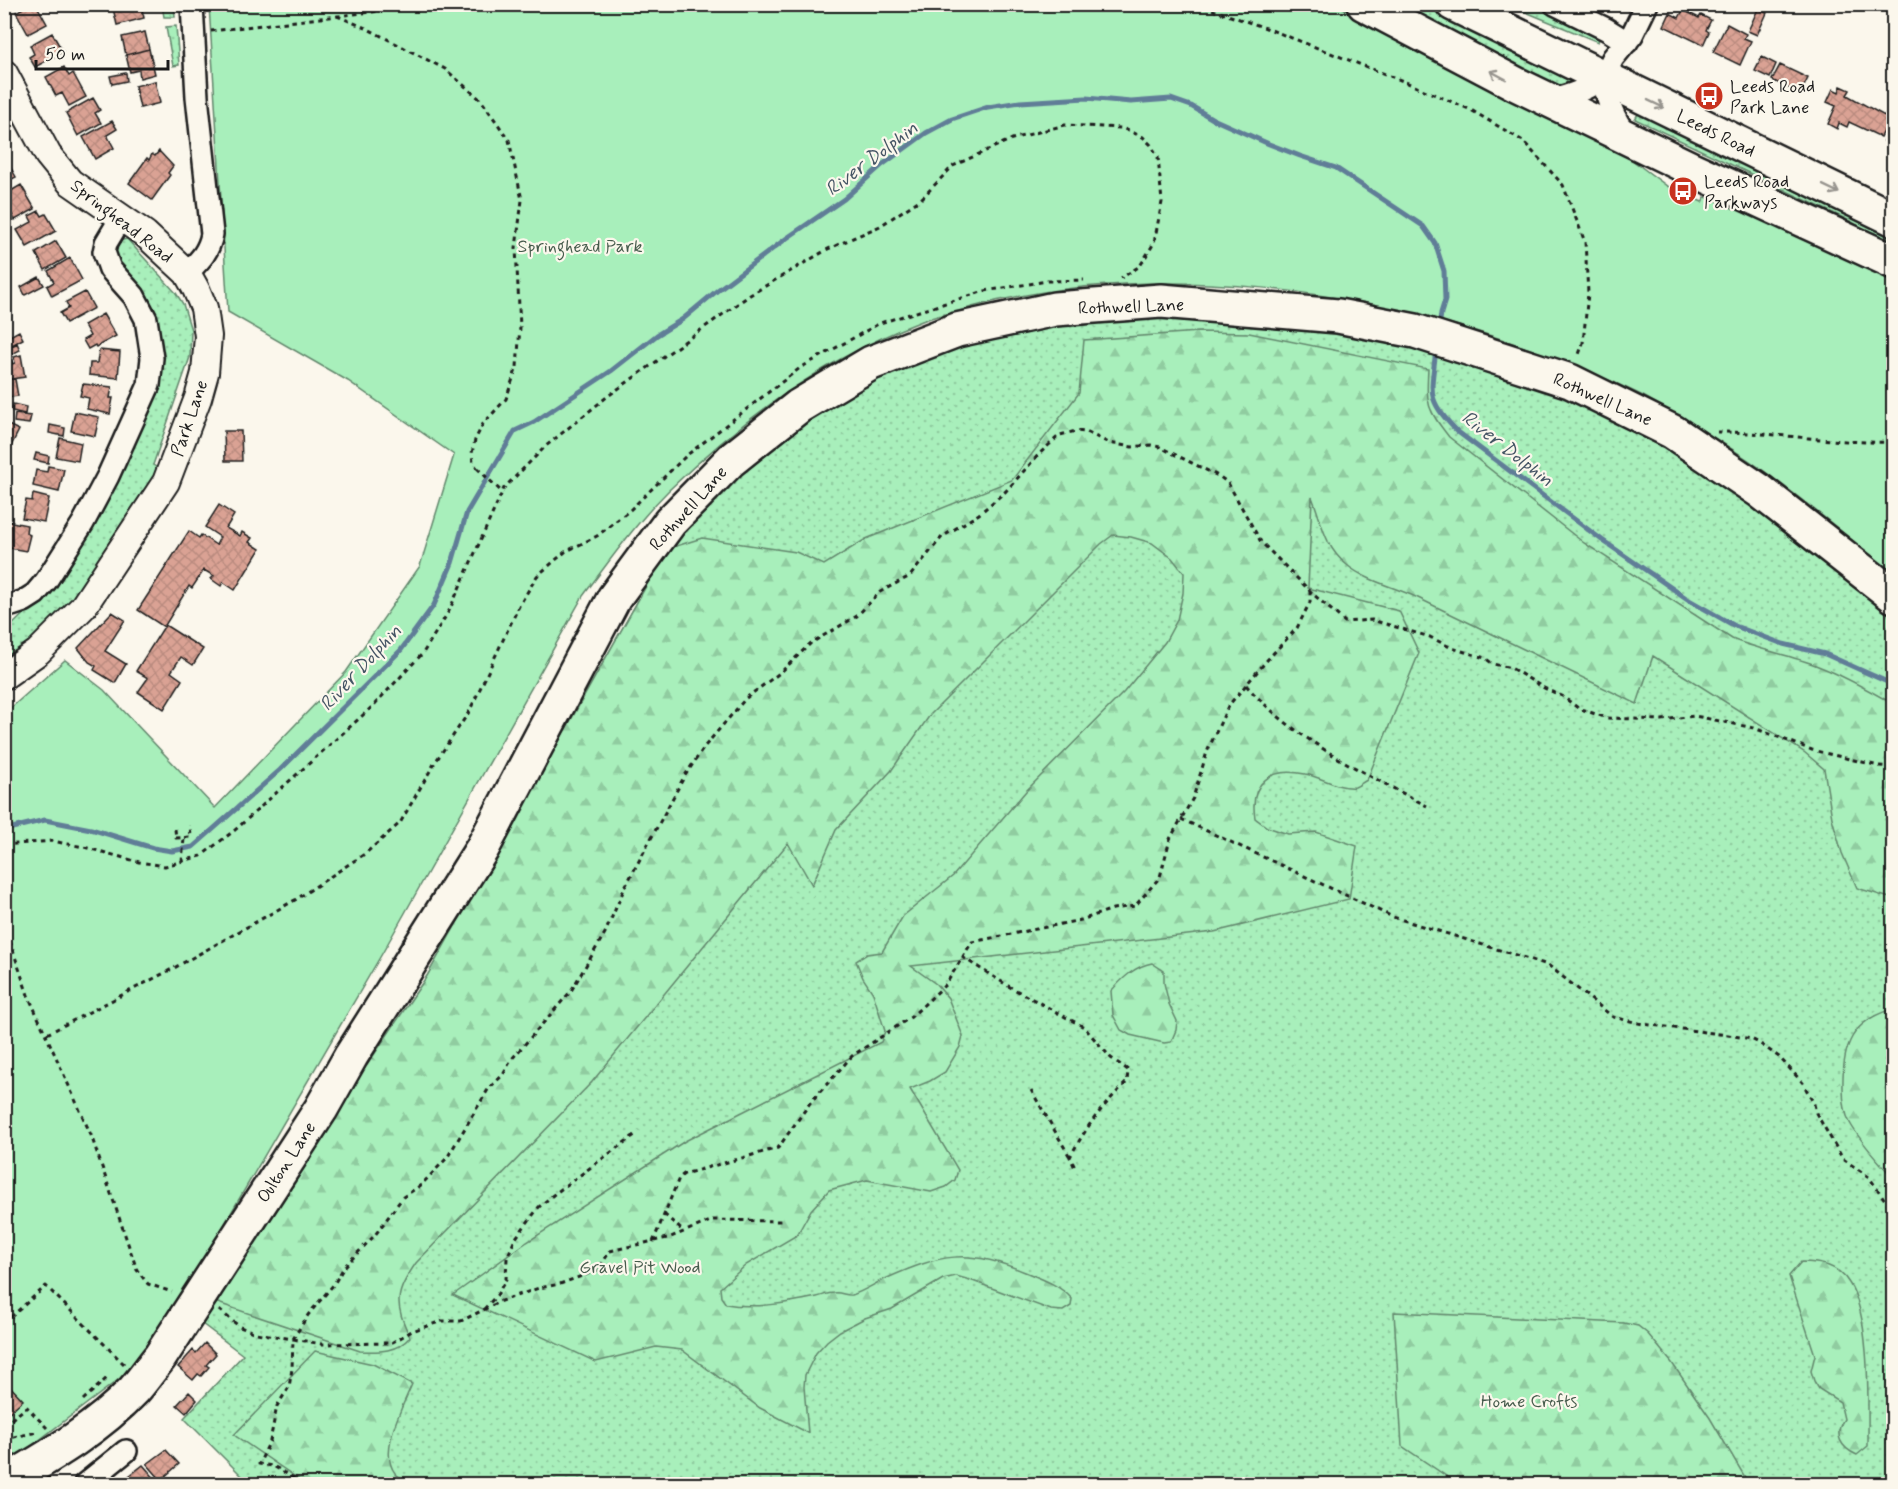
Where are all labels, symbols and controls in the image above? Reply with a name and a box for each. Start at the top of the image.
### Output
scale bar [36,33,168,71]
text: 50 m [45,43,85,67]
one-way arrow [1490,68,1508,80]
place label: Leeds Road Park Lane [1730,75,1815,120]
bus stop icon: Leeds Road Park Lane [1693,80,1725,112]
one-way arrow [1647,98,1665,110]
street label: Leeds Road [1672,104,1759,163]
water label: River Dolphin [820,115,924,203]
place label: Leeds Road Parkways [1704,170,1789,215]
street label: Springhead Road [64,174,178,271]
bus stop icon: Leeds Road Parkways [1667,175,1699,207]
one-way arrow [1822,184,1840,195]
park label: Springhead Park [517,235,643,261]
street label: Rothwell Lane [1078,293,1184,321]
street label: Rothwell Lane [1549,367,1656,432]
street label: Park Lane [166,377,214,460]
water label: River Dolphin [1456,405,1559,494]
street label: Rothwell Lane [644,461,733,556]
water label: River Dolphin [314,619,408,717]
street label: Oulton Lane [252,1117,322,1208]
park label: Gravel Pit Wood [579,1256,701,1280]
park label: Home Crofts [1481,1390,1577,1414]

